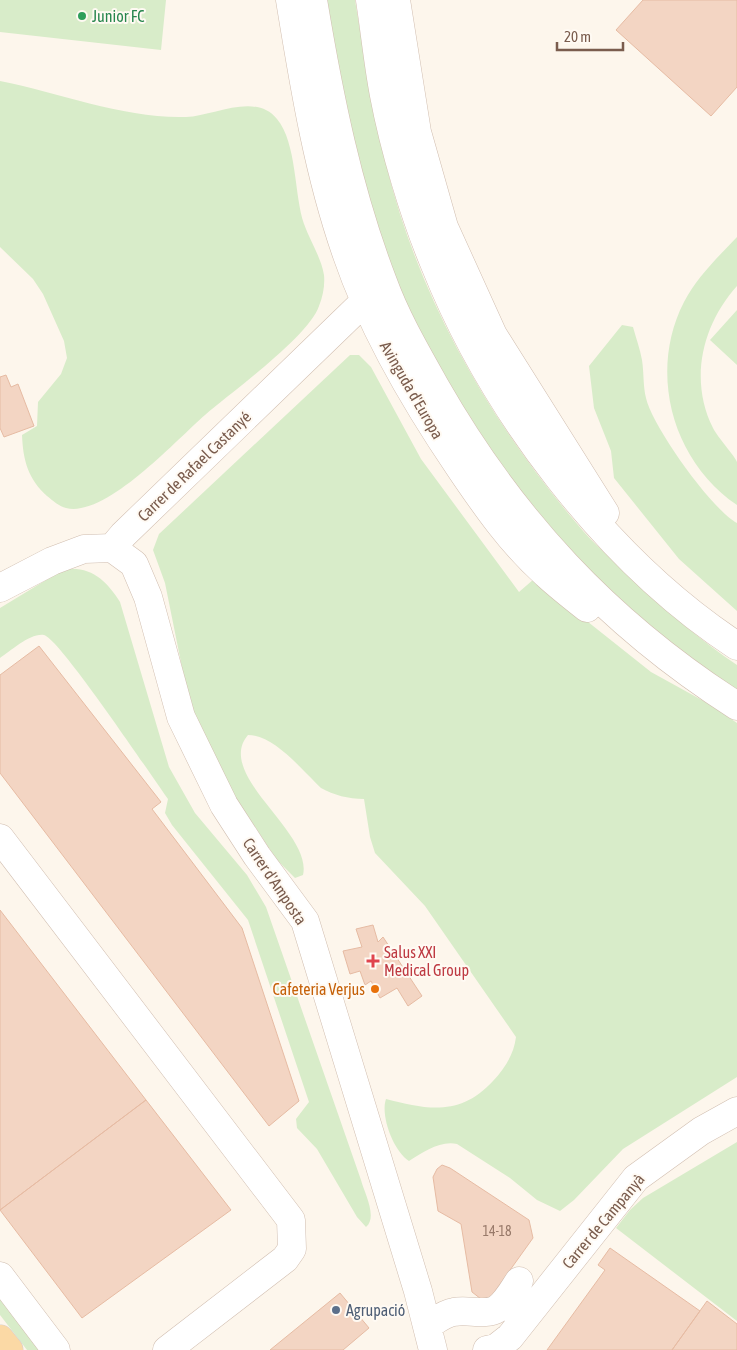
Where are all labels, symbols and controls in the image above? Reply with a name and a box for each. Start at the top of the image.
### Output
place label: Junior FC [92,7,144,25]
marker: Junior FC [76,10,88,22]
scale bar [557,20,623,52]
text: 20 m [564,28,591,45]
street label: Avinguda d'Europa [376,338,447,443]
street label: Carrer de Rafael Castanyé [134,407,255,525]
street label: Carrer d'Amposta [239,834,311,928]
place label: Salus XXI Medical Group [384,943,469,980]
marker: Salus XXI Medical Group [366,954,380,968]
place label: Cafeteria Verjus [273,980,365,999]
marker: Cafeteria Verjus [369,983,381,995]
street label: Carrer de Campanyà [558,1170,649,1273]
house number: 14-18 [482,1223,512,1239]
place label: Agrupació [346,1301,405,1320]
marker: Agrupació [330,1304,342,1316]

